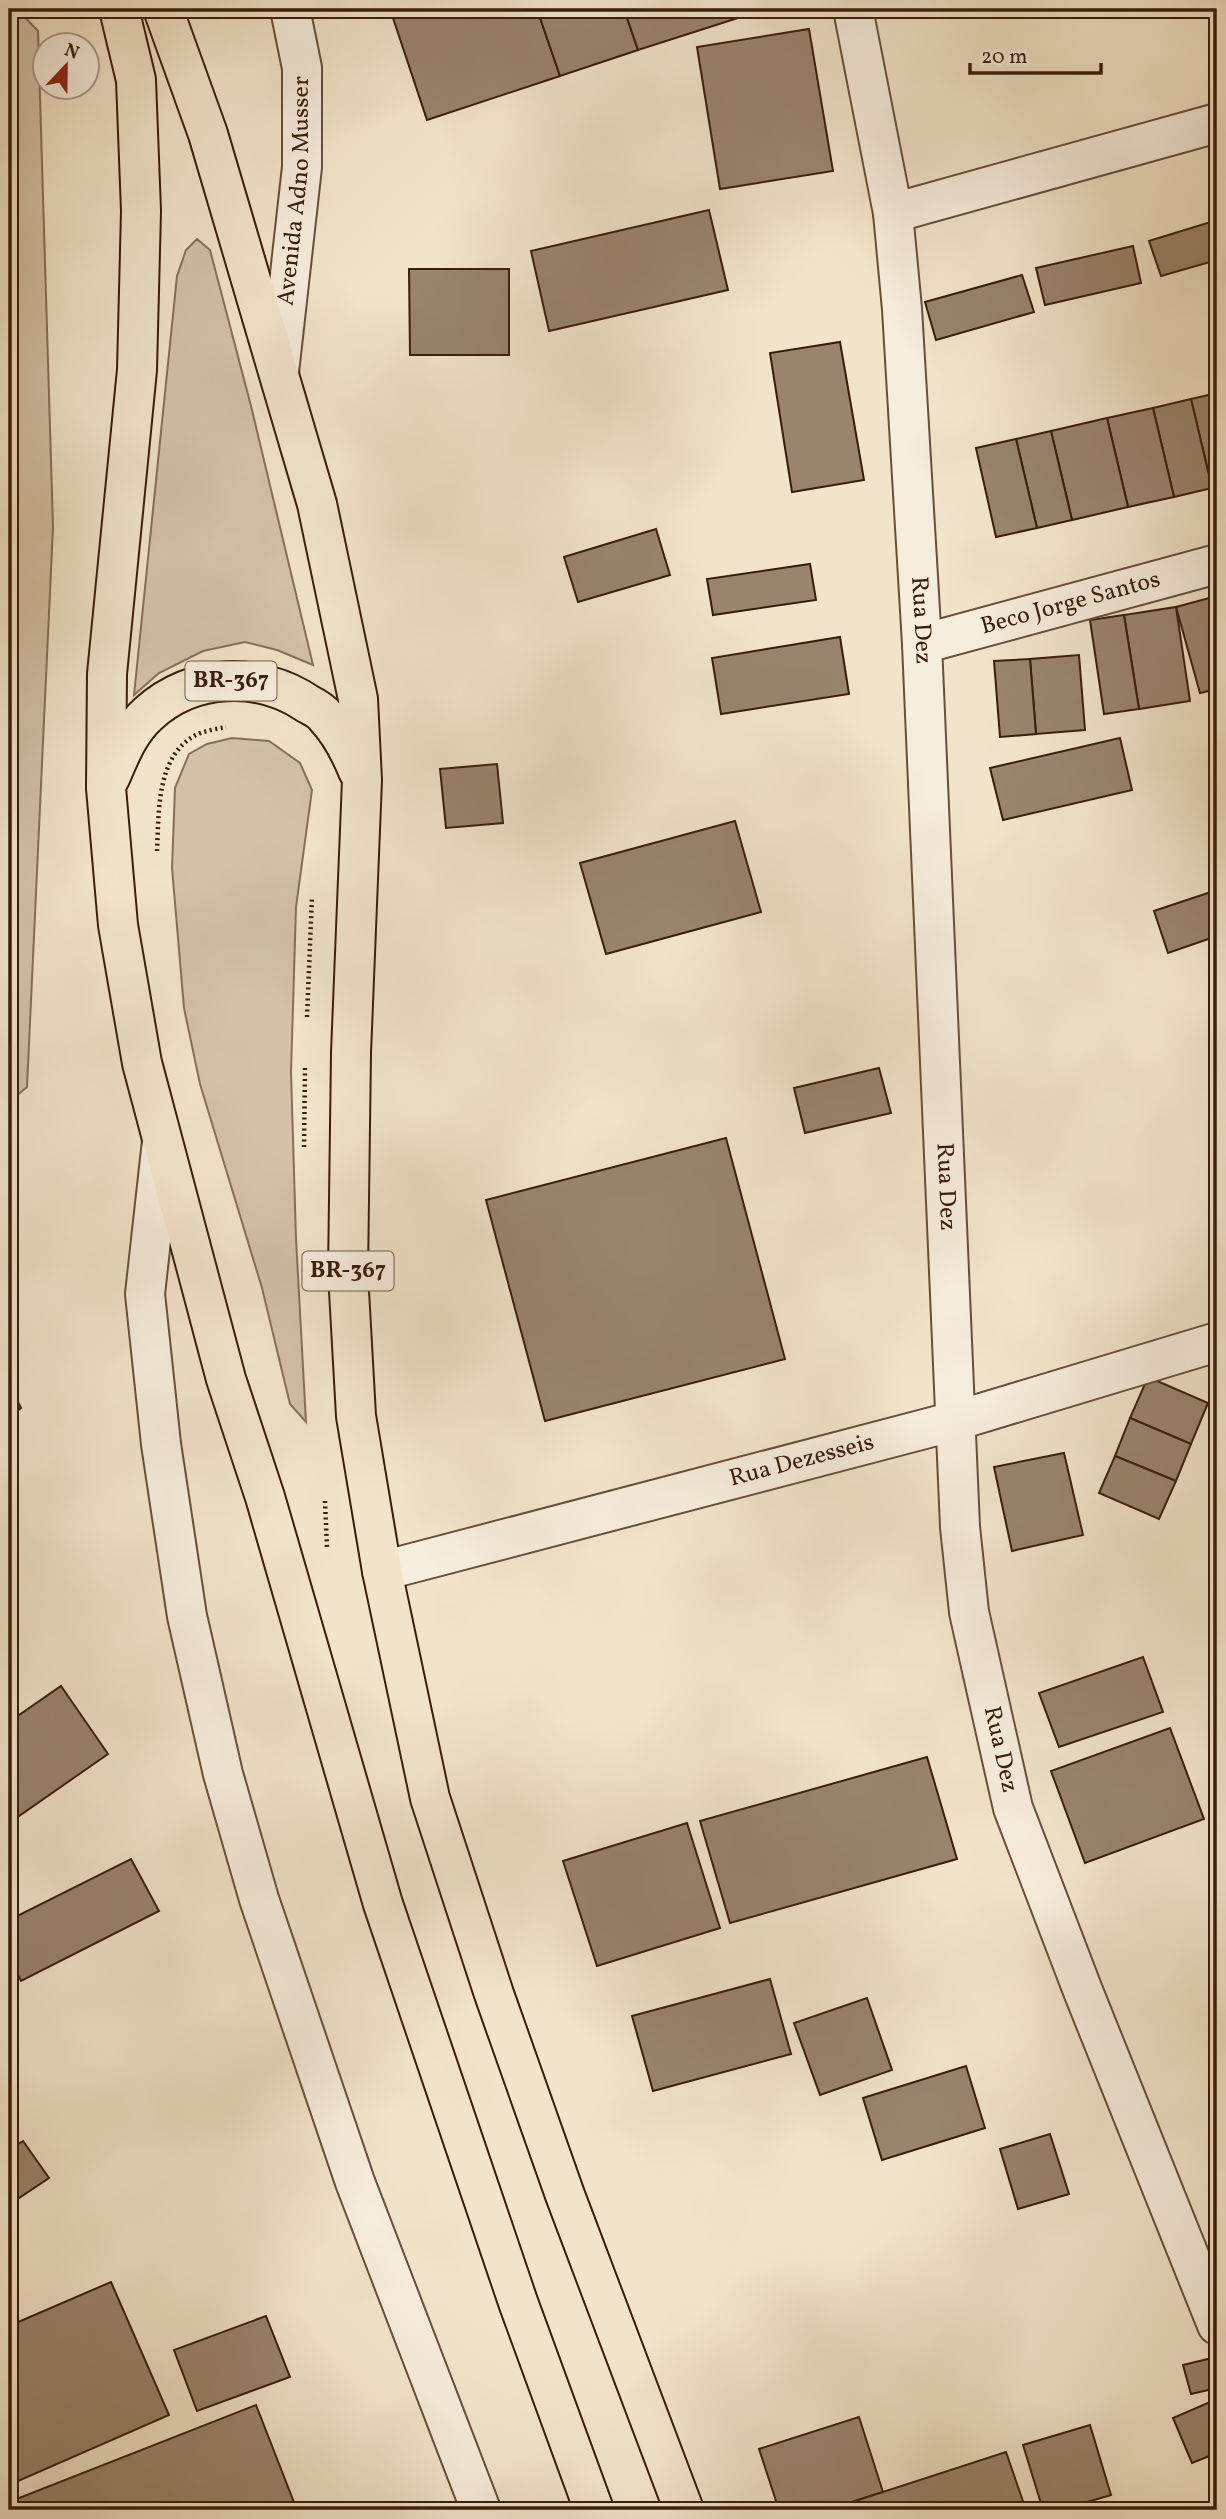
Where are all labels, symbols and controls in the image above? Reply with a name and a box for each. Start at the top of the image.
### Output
north arrow [32,32,102,102]
scale bar [970,32,1102,76]
text: N [60,37,83,67]
text: 20 m [981,43,1027,72]
street label: Avenida Adno Musser [270,76,319,308]
street label: Beco Jorge Santos [977,563,1164,644]
street label: Rua Dez [901,575,940,665]
road number: BR-367 [186,662,276,701]
street label: Rua Dez [926,1142,964,1231]
road number: BR-367 [302,1252,394,1290]
street label: Rua Dezesseis [726,1426,878,1496]
street label: Rua Dez [974,1703,1026,1796]

